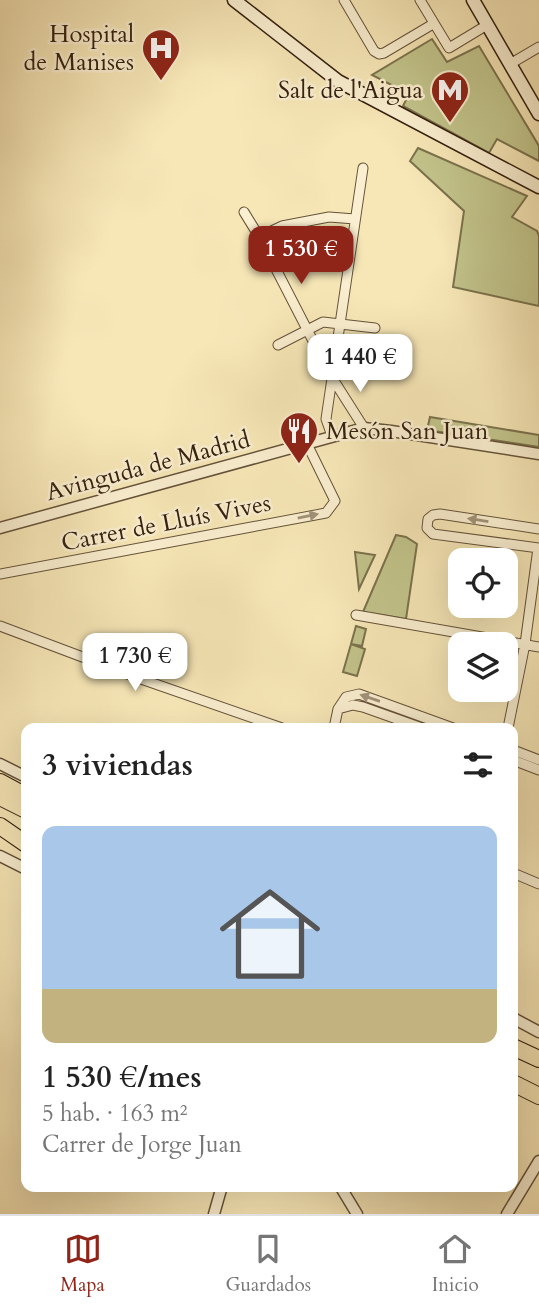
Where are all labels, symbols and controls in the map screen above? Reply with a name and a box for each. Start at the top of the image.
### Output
place label: Hospital de Manises [24,18,134,79]
hospital icon: Hospital de Manises [140,27,182,82]
metro station icon: Salt de l'Aigua [429,69,471,124]
place label: Salt de l'Aigua [278,74,424,107]
pin: 1 530 € [236,226,366,286]
text: 1 530 € [264,233,338,264]
pin: 1 440 € [295,334,425,394]
text: 1 440 € [323,341,397,372]
restaurant icon: Mesón San Juan [278,410,320,465]
place label: Mesón San Juan [326,415,489,448]
street label: Avinguda de Madrid [42,423,254,509]
street label: Carrer de Lluís Vives [58,486,274,560]
one-way arrow [297,510,319,521]
one-way arrow [467,514,489,525]
map controls [448,548,518,702]
button: locate [448,548,518,618]
button: layers [448,632,518,702]
pin: 1 730 € [70,634,200,693]
text: 1 730 € [98,640,172,671]
one-way arrow [359,693,380,703]
text: 3 viviendas [42,745,193,786]
icon: filters [459,746,497,784]
icon: home [207,871,333,997]
text: 1 530 €/mes [42,1057,202,1098]
text: 5 hab. · 163 m² [42,1098,188,1129]
text: Carrer de Jorge Juan [42,1129,242,1160]
tab: Mapa [60,1230,105,1298]
tab: Guardados [225,1230,311,1298]
tab: Inicio [432,1230,479,1298]

